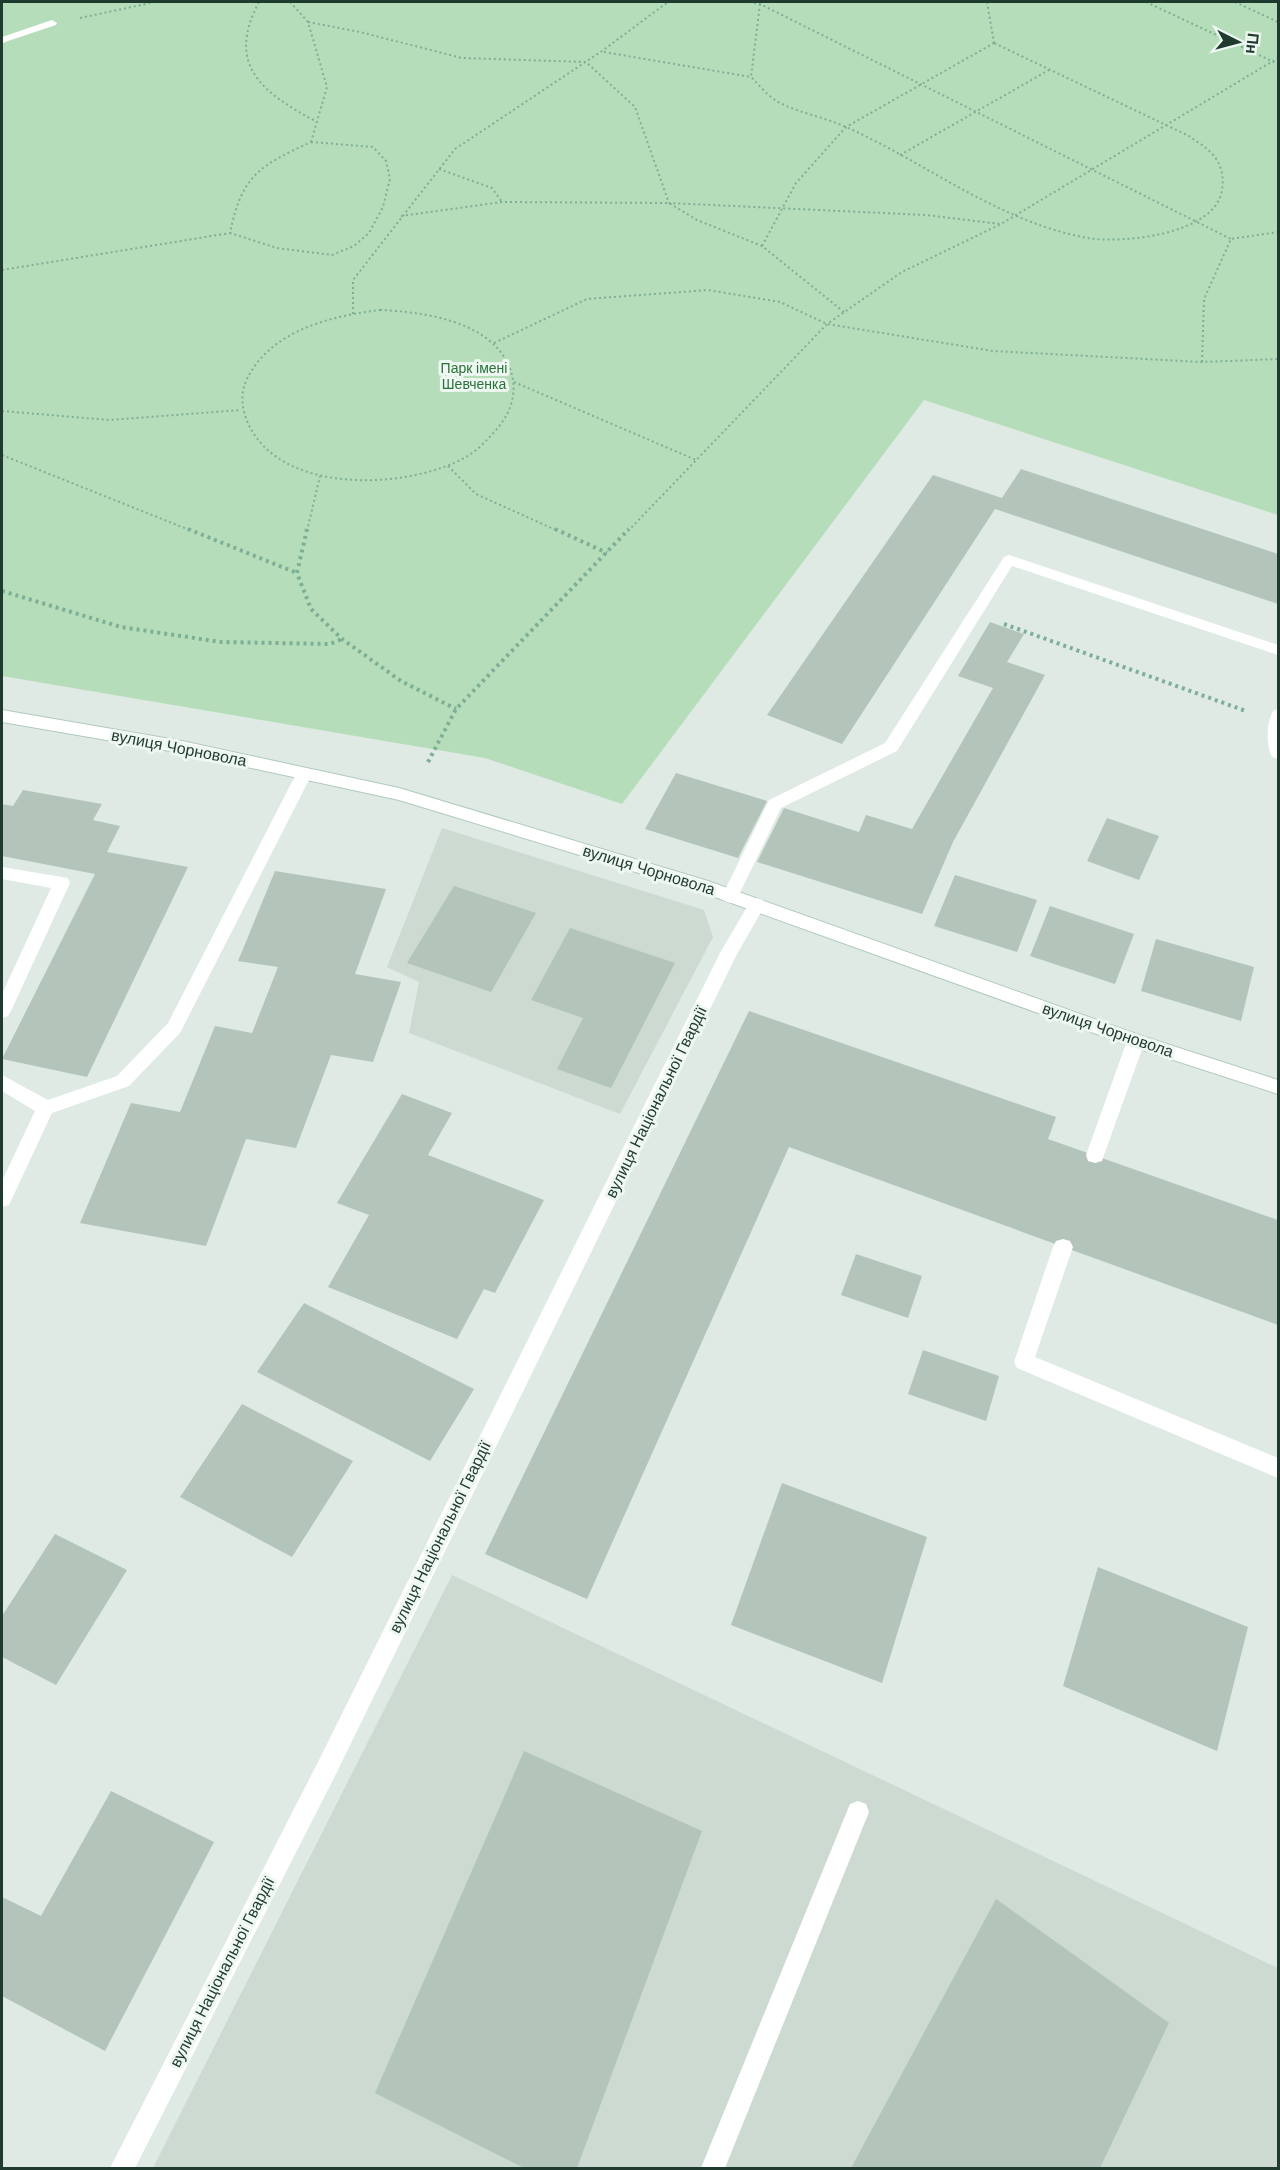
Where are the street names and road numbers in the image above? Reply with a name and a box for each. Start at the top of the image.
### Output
street label: вулиця Чорновола [110,725,249,771]
street label: вулиця Чорновола [580,840,718,900]
street label: вулиця Чорновола [1040,998,1176,1062]
street label: вулиця Національної Гвардії [600,1002,712,1201]
street label: вулиця Національної Гвардії [384,1437,496,1636]
street label: вулиця Національної Гвардії [165,1873,279,2071]

